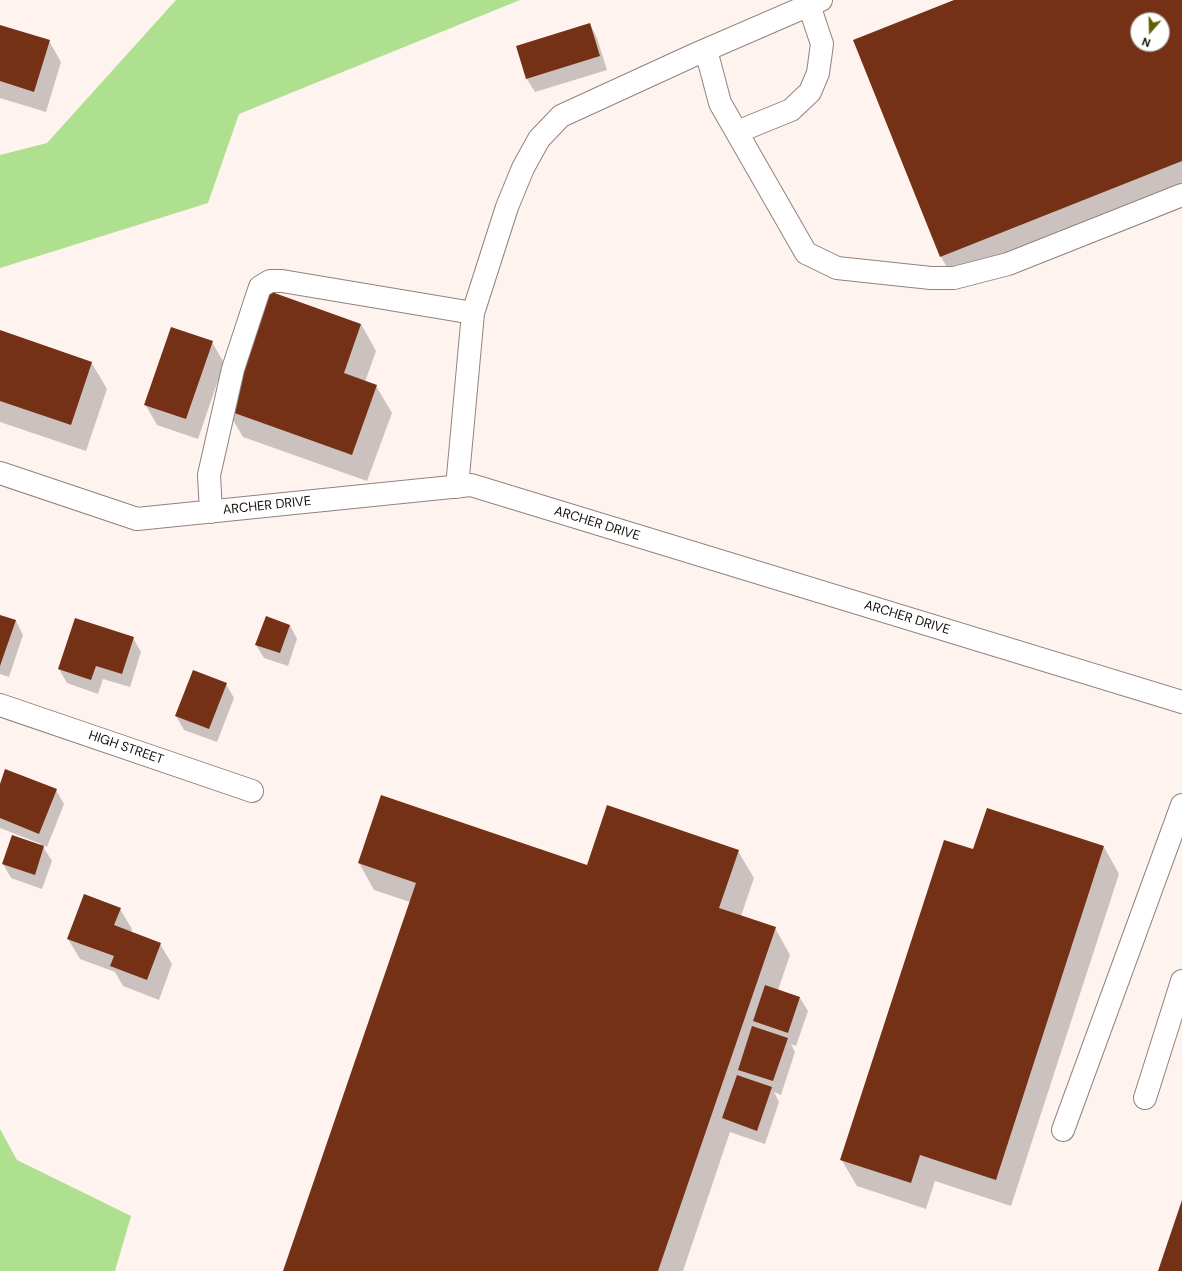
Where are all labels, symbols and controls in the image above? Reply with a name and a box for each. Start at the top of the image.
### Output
north arrow [1130,12,1170,52]
text: N [1140,34,1152,50]
street label: ARCHER DRIVE [222,494,312,518]
street label: ARCHER DRIVE [552,504,642,544]
street label: ARCHER DRIVE [862,598,952,638]
street label: HIGH STREET [86,728,166,768]

